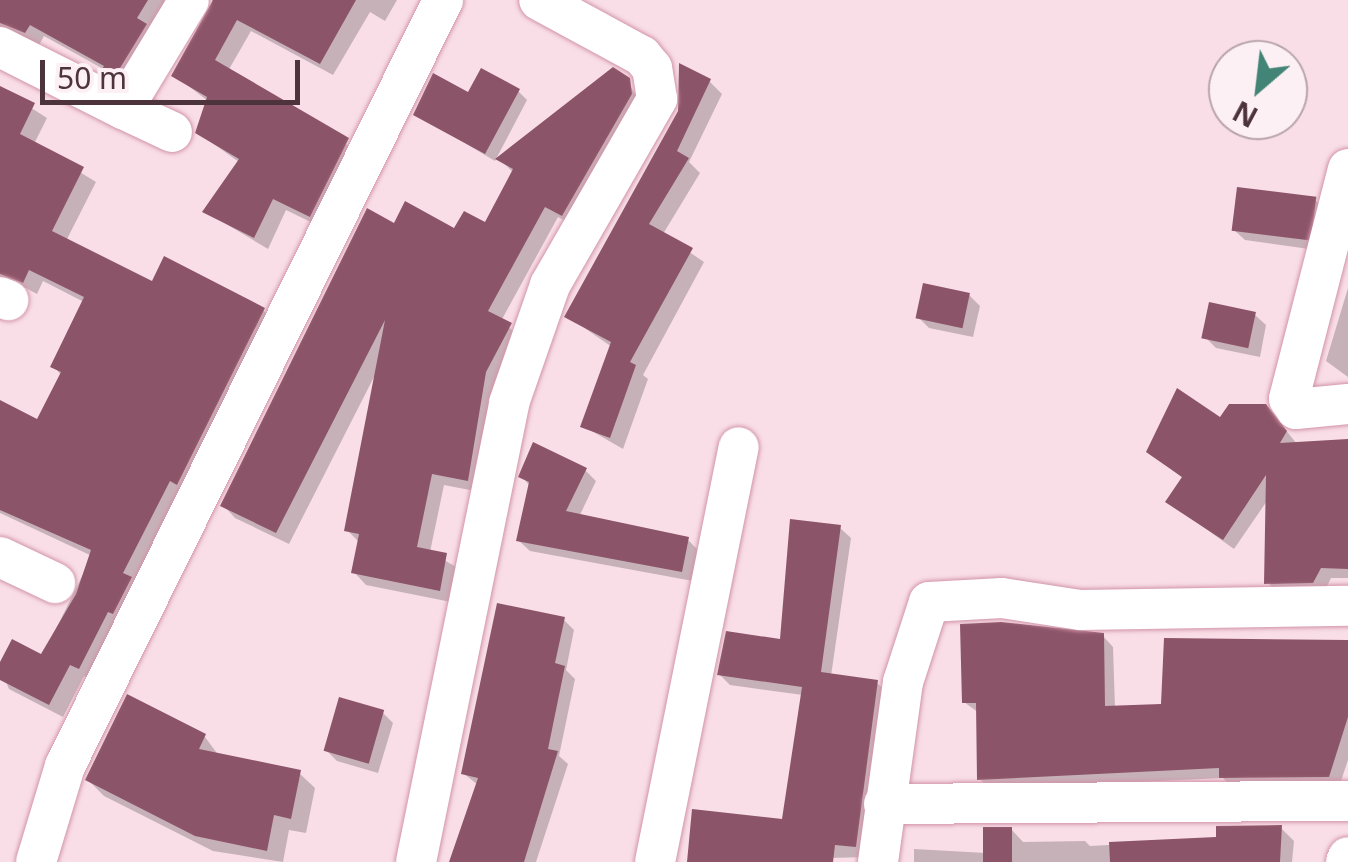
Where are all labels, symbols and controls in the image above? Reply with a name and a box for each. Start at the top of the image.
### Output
scale bar [45,40,305,102]
north arrow [1208,40,1308,140]
text: 50 m [57,57,127,98]
text: N [1226,93,1264,137]

